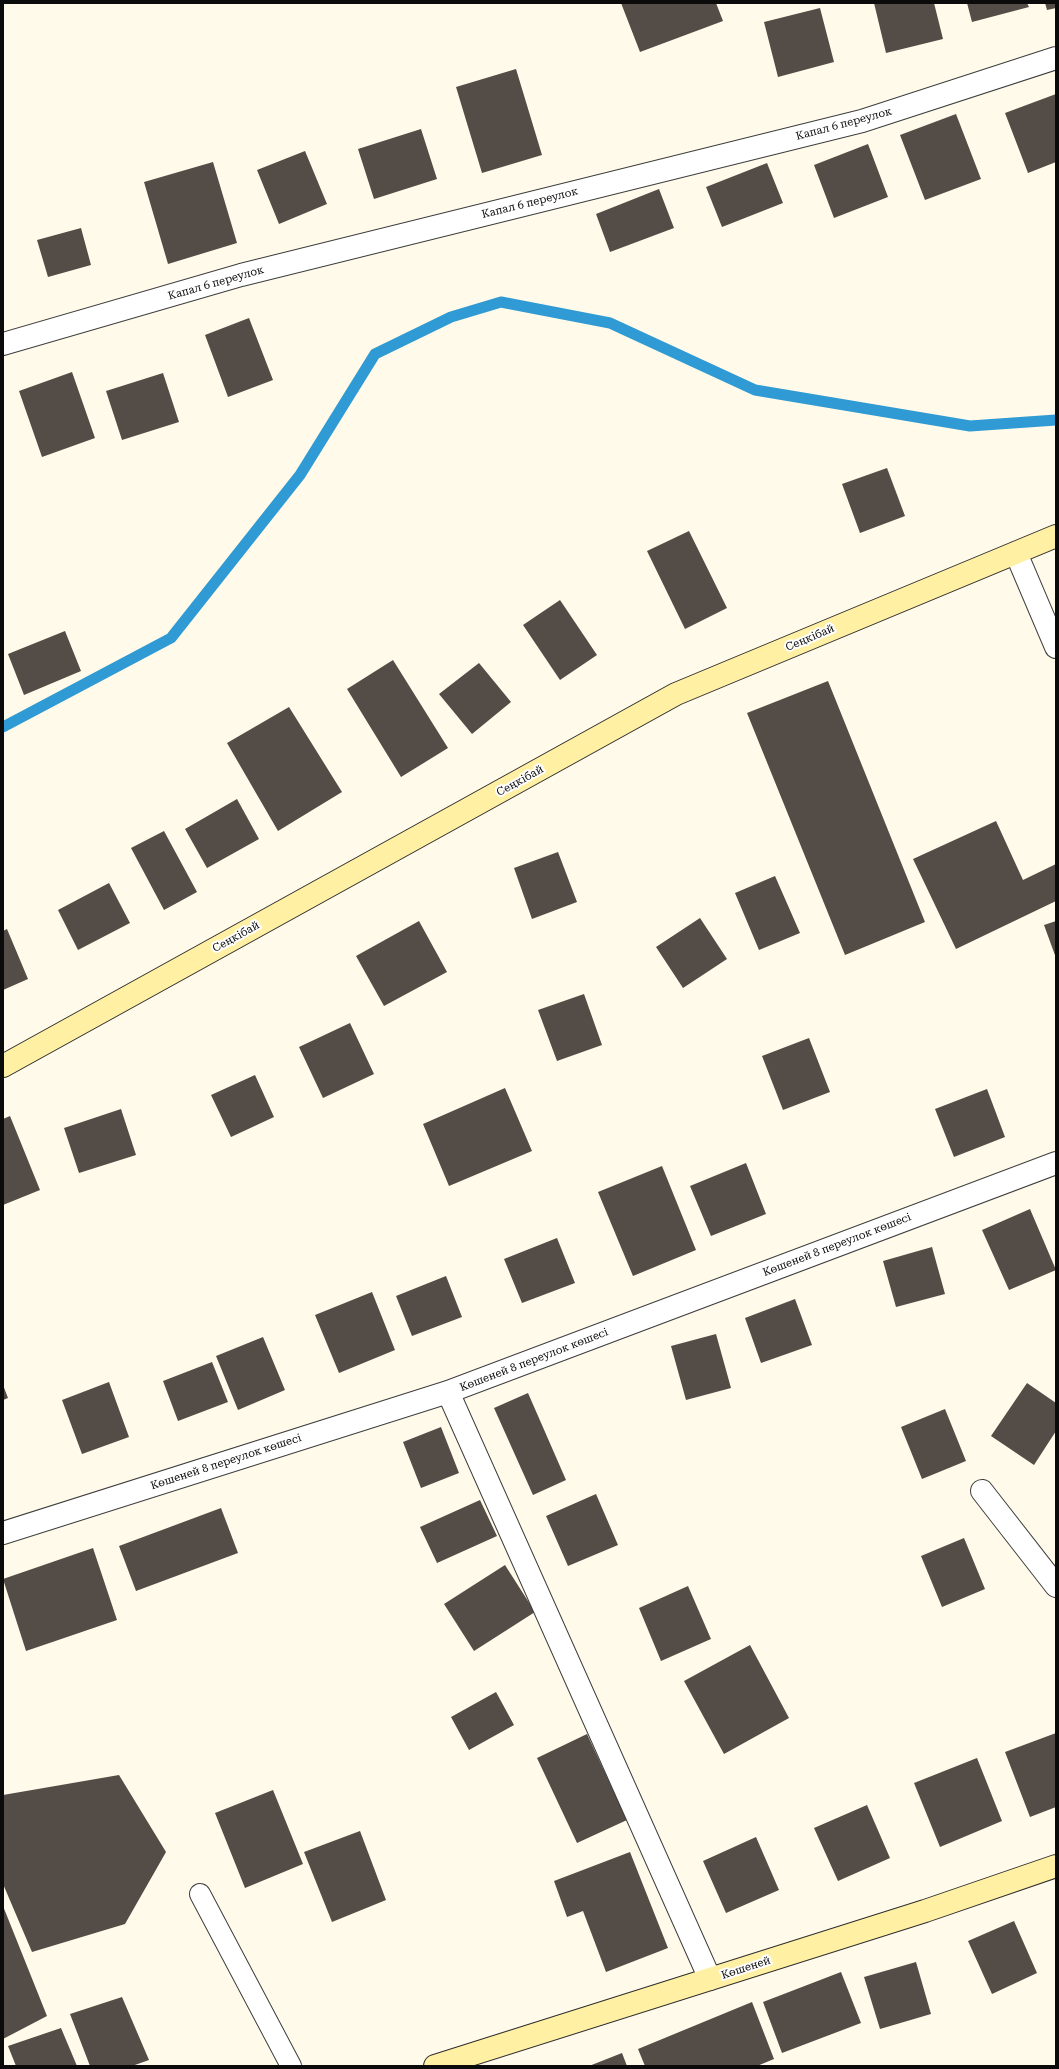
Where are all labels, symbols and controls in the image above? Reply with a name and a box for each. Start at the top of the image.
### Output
street label: Капал 6 переулок [795,105,893,143]
street label: Капал 6 переулок [480,185,580,221]
street label: Капал 6 переулок [167,263,265,303]
street label: Сеңкібай [784,622,836,654]
street label: Сеңкібай [494,763,546,799]
street label: Сеңкібай [210,919,262,955]
street label: Көшеней 8 переулок көшесі [761,1211,913,1279]
street label: Көшеней 8 переулок көшесі [458,1326,610,1394]
street label: Көшеней 8 переулок көшесі [149,1431,303,1493]
street label: Көшеней [720,1954,772,1982]

